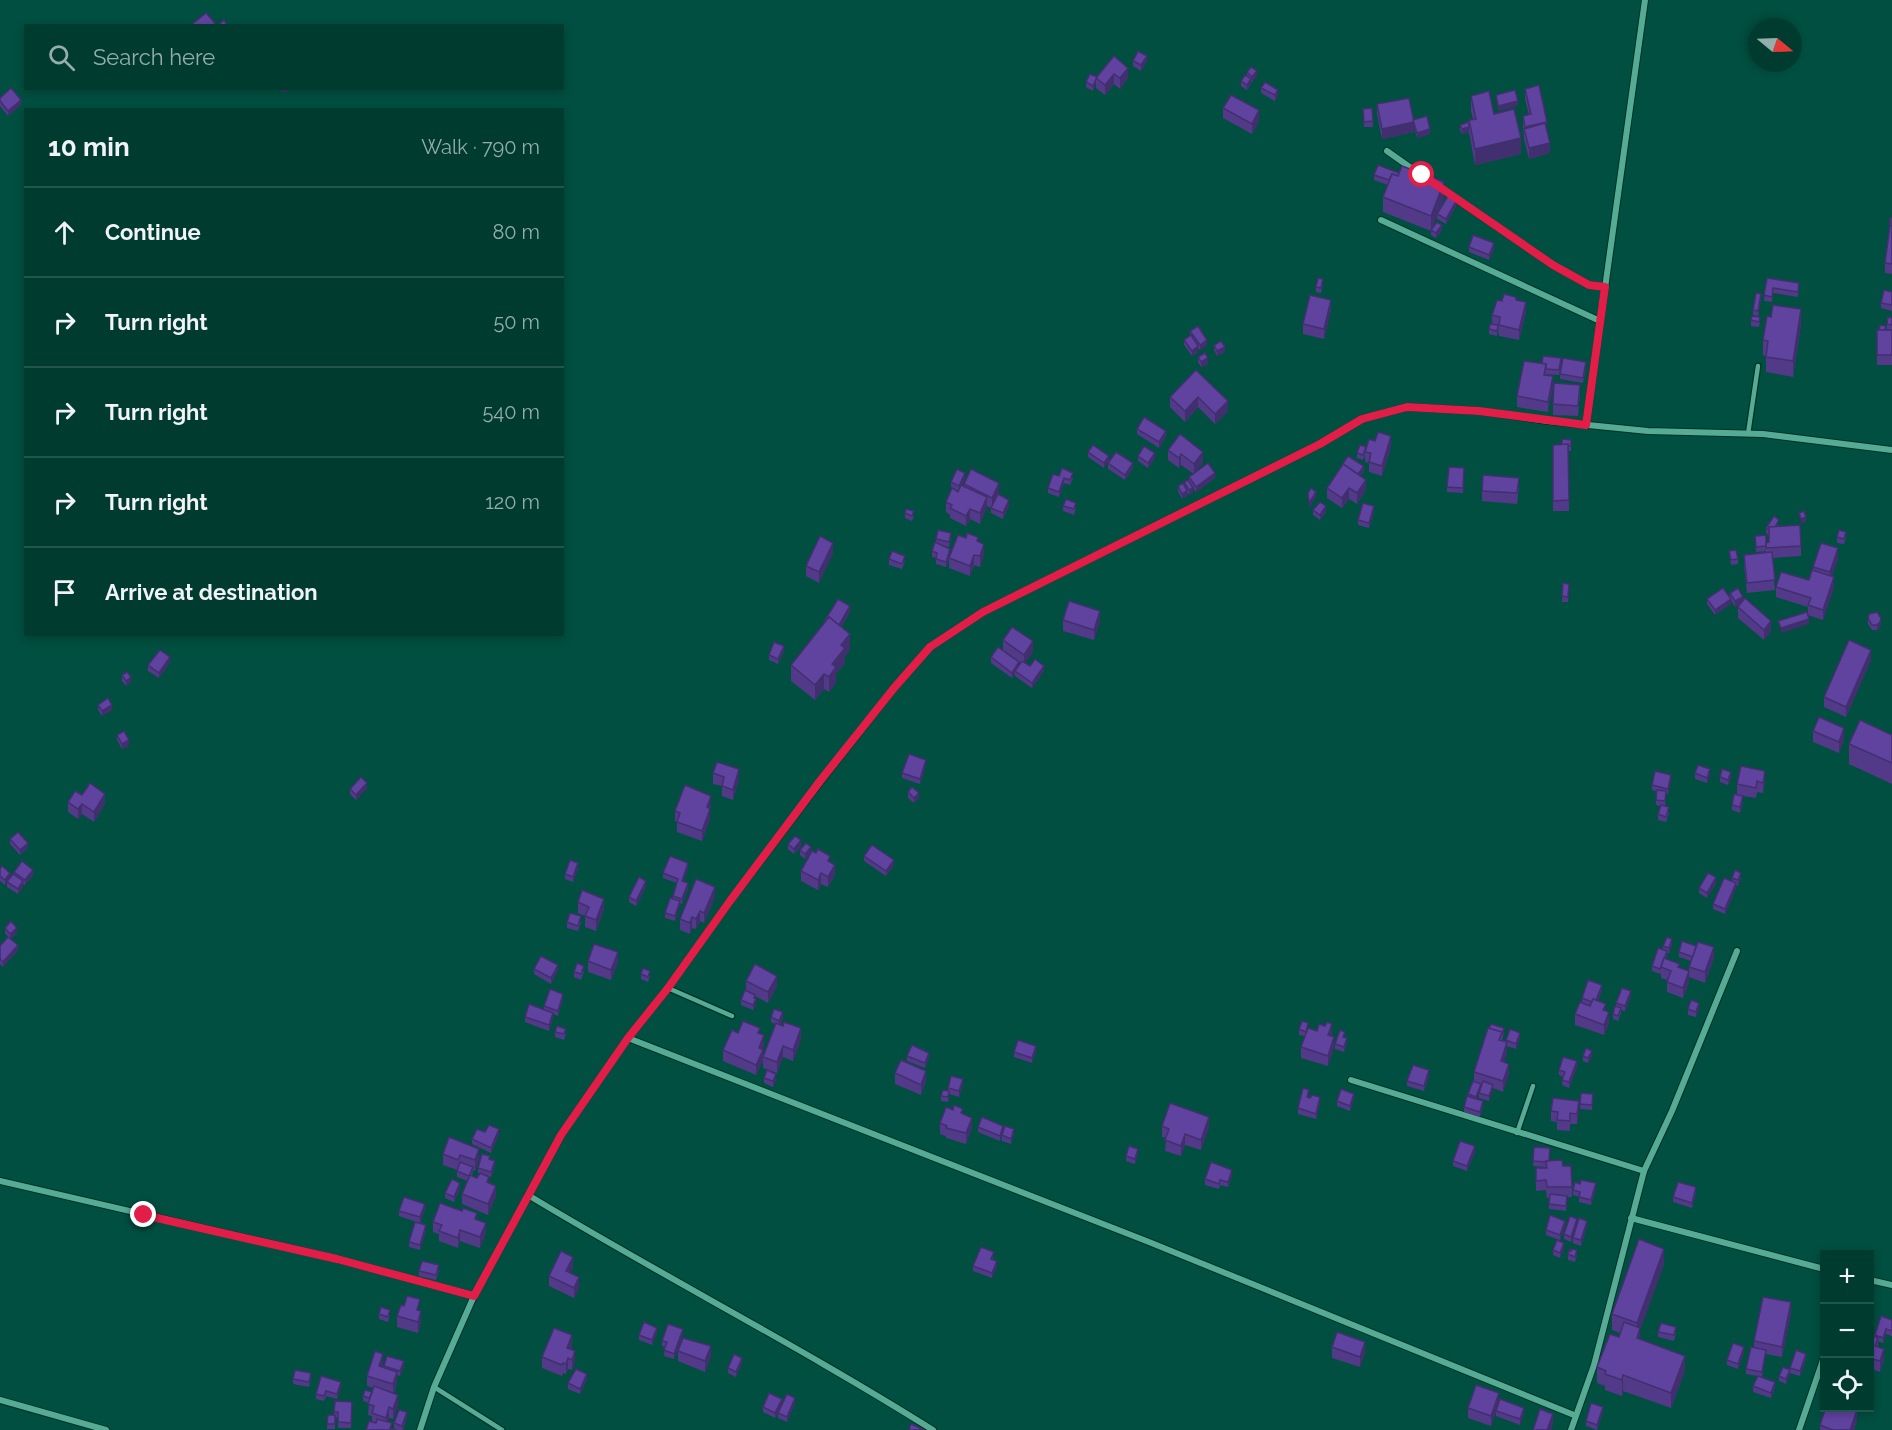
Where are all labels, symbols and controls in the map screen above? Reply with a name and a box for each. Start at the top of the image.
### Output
north arrow [1748,18,1802,72]
search box [24,24,564,90]
icon: search [45,41,78,74]
text: Search here [93,44,215,70]
text: 10 min [48,132,130,162]
text: Walk · 790 m [421,135,540,159]
route start [1408,161,1434,187]
icon: ahead [48,216,81,249]
text: Continue [105,219,201,245]
text: 80 m [492,220,540,244]
icon: right [48,306,81,339]
text: Turn right [105,309,208,335]
text: 50 m [493,310,540,334]
icon: right [48,396,81,429]
text: Turn right [105,399,208,425]
text: 540 m [482,400,540,424]
icon: right [48,486,81,519]
text: Turn right [105,489,208,515]
text: 120 m [485,490,540,514]
icon: arrive [48,576,81,609]
text: Arrive at destination [105,579,318,605]
route end [130,1201,156,1227]
map controls [1820,1250,1874,1412]
button: + [1820,1250,1874,1304]
button: − [1820,1304,1874,1358]
button: locate [1820,1358,1874,1412]

